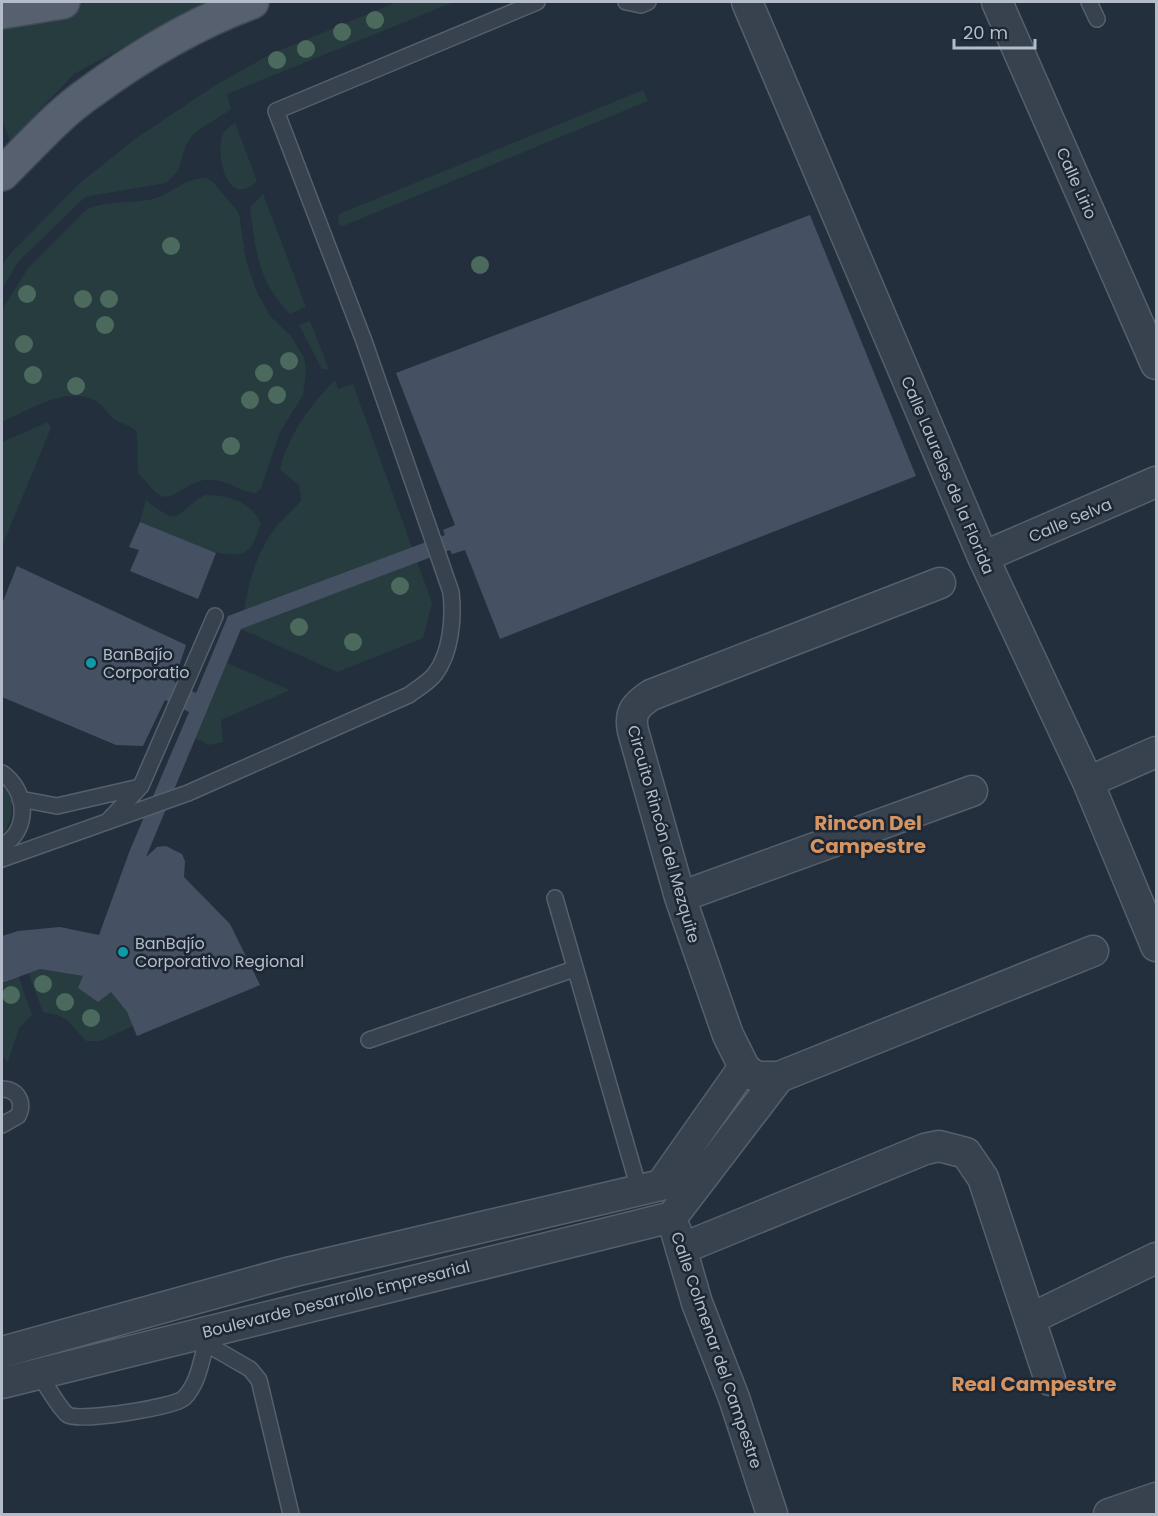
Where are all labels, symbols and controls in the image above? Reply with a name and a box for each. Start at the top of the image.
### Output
scale bar [954,12,1035,50]
text: 20 m [963,20,1008,45]
street label: Calle Lirio [1051,144,1103,223]
street label: Calle Laureles de la Florida [895,372,1000,578]
street label: Calle Selva [1025,493,1115,548]
place label: BanBajío Corporatio [103,643,189,684]
marker: BanBajío Corporatio [84,656,98,670]
street label: Circuito Rincón del Mezquite [621,723,706,946]
district label: Rincon Del Campestre [810,809,926,860]
place label: BanBajío Corporativo Regional [135,932,304,973]
marker: BanBajío Corporativo Regional [116,945,130,959]
street label: Calle Colmenar del Campestre [665,1229,768,1472]
street label: Boulevarde Desarrollo Empresarial [200,1255,472,1344]
district label: Real Campestre [951,1370,1117,1398]

